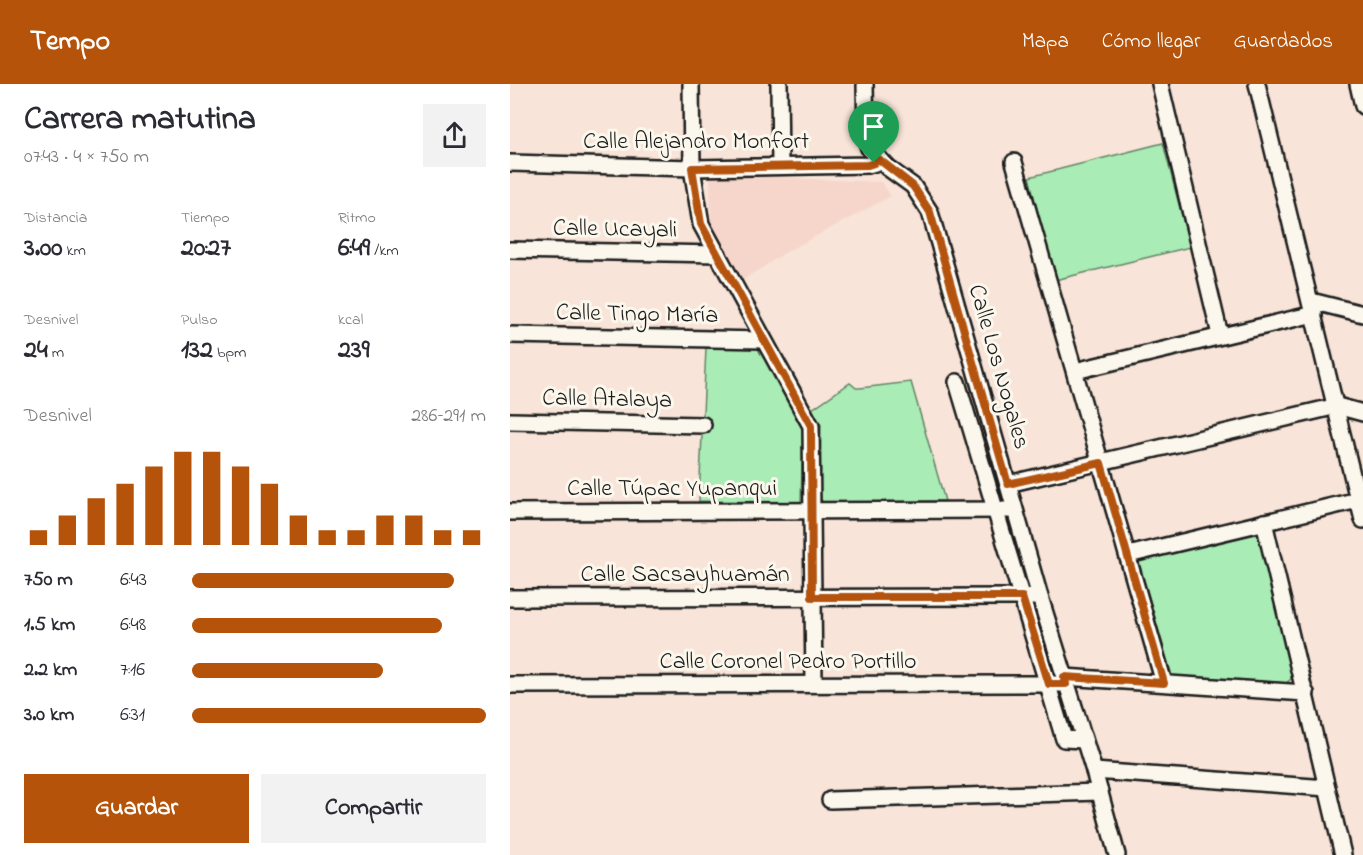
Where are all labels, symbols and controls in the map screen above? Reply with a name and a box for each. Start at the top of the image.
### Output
text: Tempo [30,22,110,63]
text: Mapa [1022,27,1069,57]
text: Cómo llegar [1102,27,1200,57]
text: Guardados [1233,27,1333,57]
text: Carrera matutina [24,96,256,144]
pin [848,101,899,163]
button: share [423,104,486,167]
icon: arrive [857,110,890,143]
street label: Calle Alejandro Monfort [583,125,809,160]
text: 07:43 · 4 × 750 m [24,143,149,172]
text: Distancia [24,206,87,230]
text: Tiempo [181,206,230,230]
text: Ritmo [338,206,376,230]
street label: Calle Ucayali [552,211,677,250]
text: 3.00 [24,230,63,268]
text: 20:27 [181,230,231,268]
text: 6:49 [338,230,370,268]
text: km [63,239,86,263]
text: /km [370,239,399,263]
street label: Calle Los Nogales [958,280,1038,454]
street label: Calle Tingo María [556,296,718,334]
text: Desnivel [24,308,78,332]
text: Pulso [181,308,218,332]
text: kcal [338,308,363,332]
text: 24 [24,332,48,370]
text: 132 [181,332,213,370]
text: 239 [338,332,370,370]
text: m [48,341,64,365]
text: bpm [213,341,247,365]
street label: Calle Atalaya [542,381,672,420]
text: Desnivel [24,402,92,431]
text: 286–291 m [411,402,486,431]
street label: Calle Túpac Yupanqui [567,472,777,507]
street label: Calle Sacsayhuamán [580,558,790,594]
text: 750 m [24,566,73,595]
text: 6:43 [120,566,147,595]
text: 1.5 km [24,611,75,640]
text: 6:48 [120,611,146,640]
street label: Calle Coronel Pedro Portillo [659,645,917,680]
text: 2.2 km [24,656,77,685]
text: 7:16 [120,656,145,685]
text: 3.0 km [24,701,74,730]
text: 6:31 [120,701,145,730]
button: Guardar [24,774,249,843]
button: Compartir [261,774,486,843]

